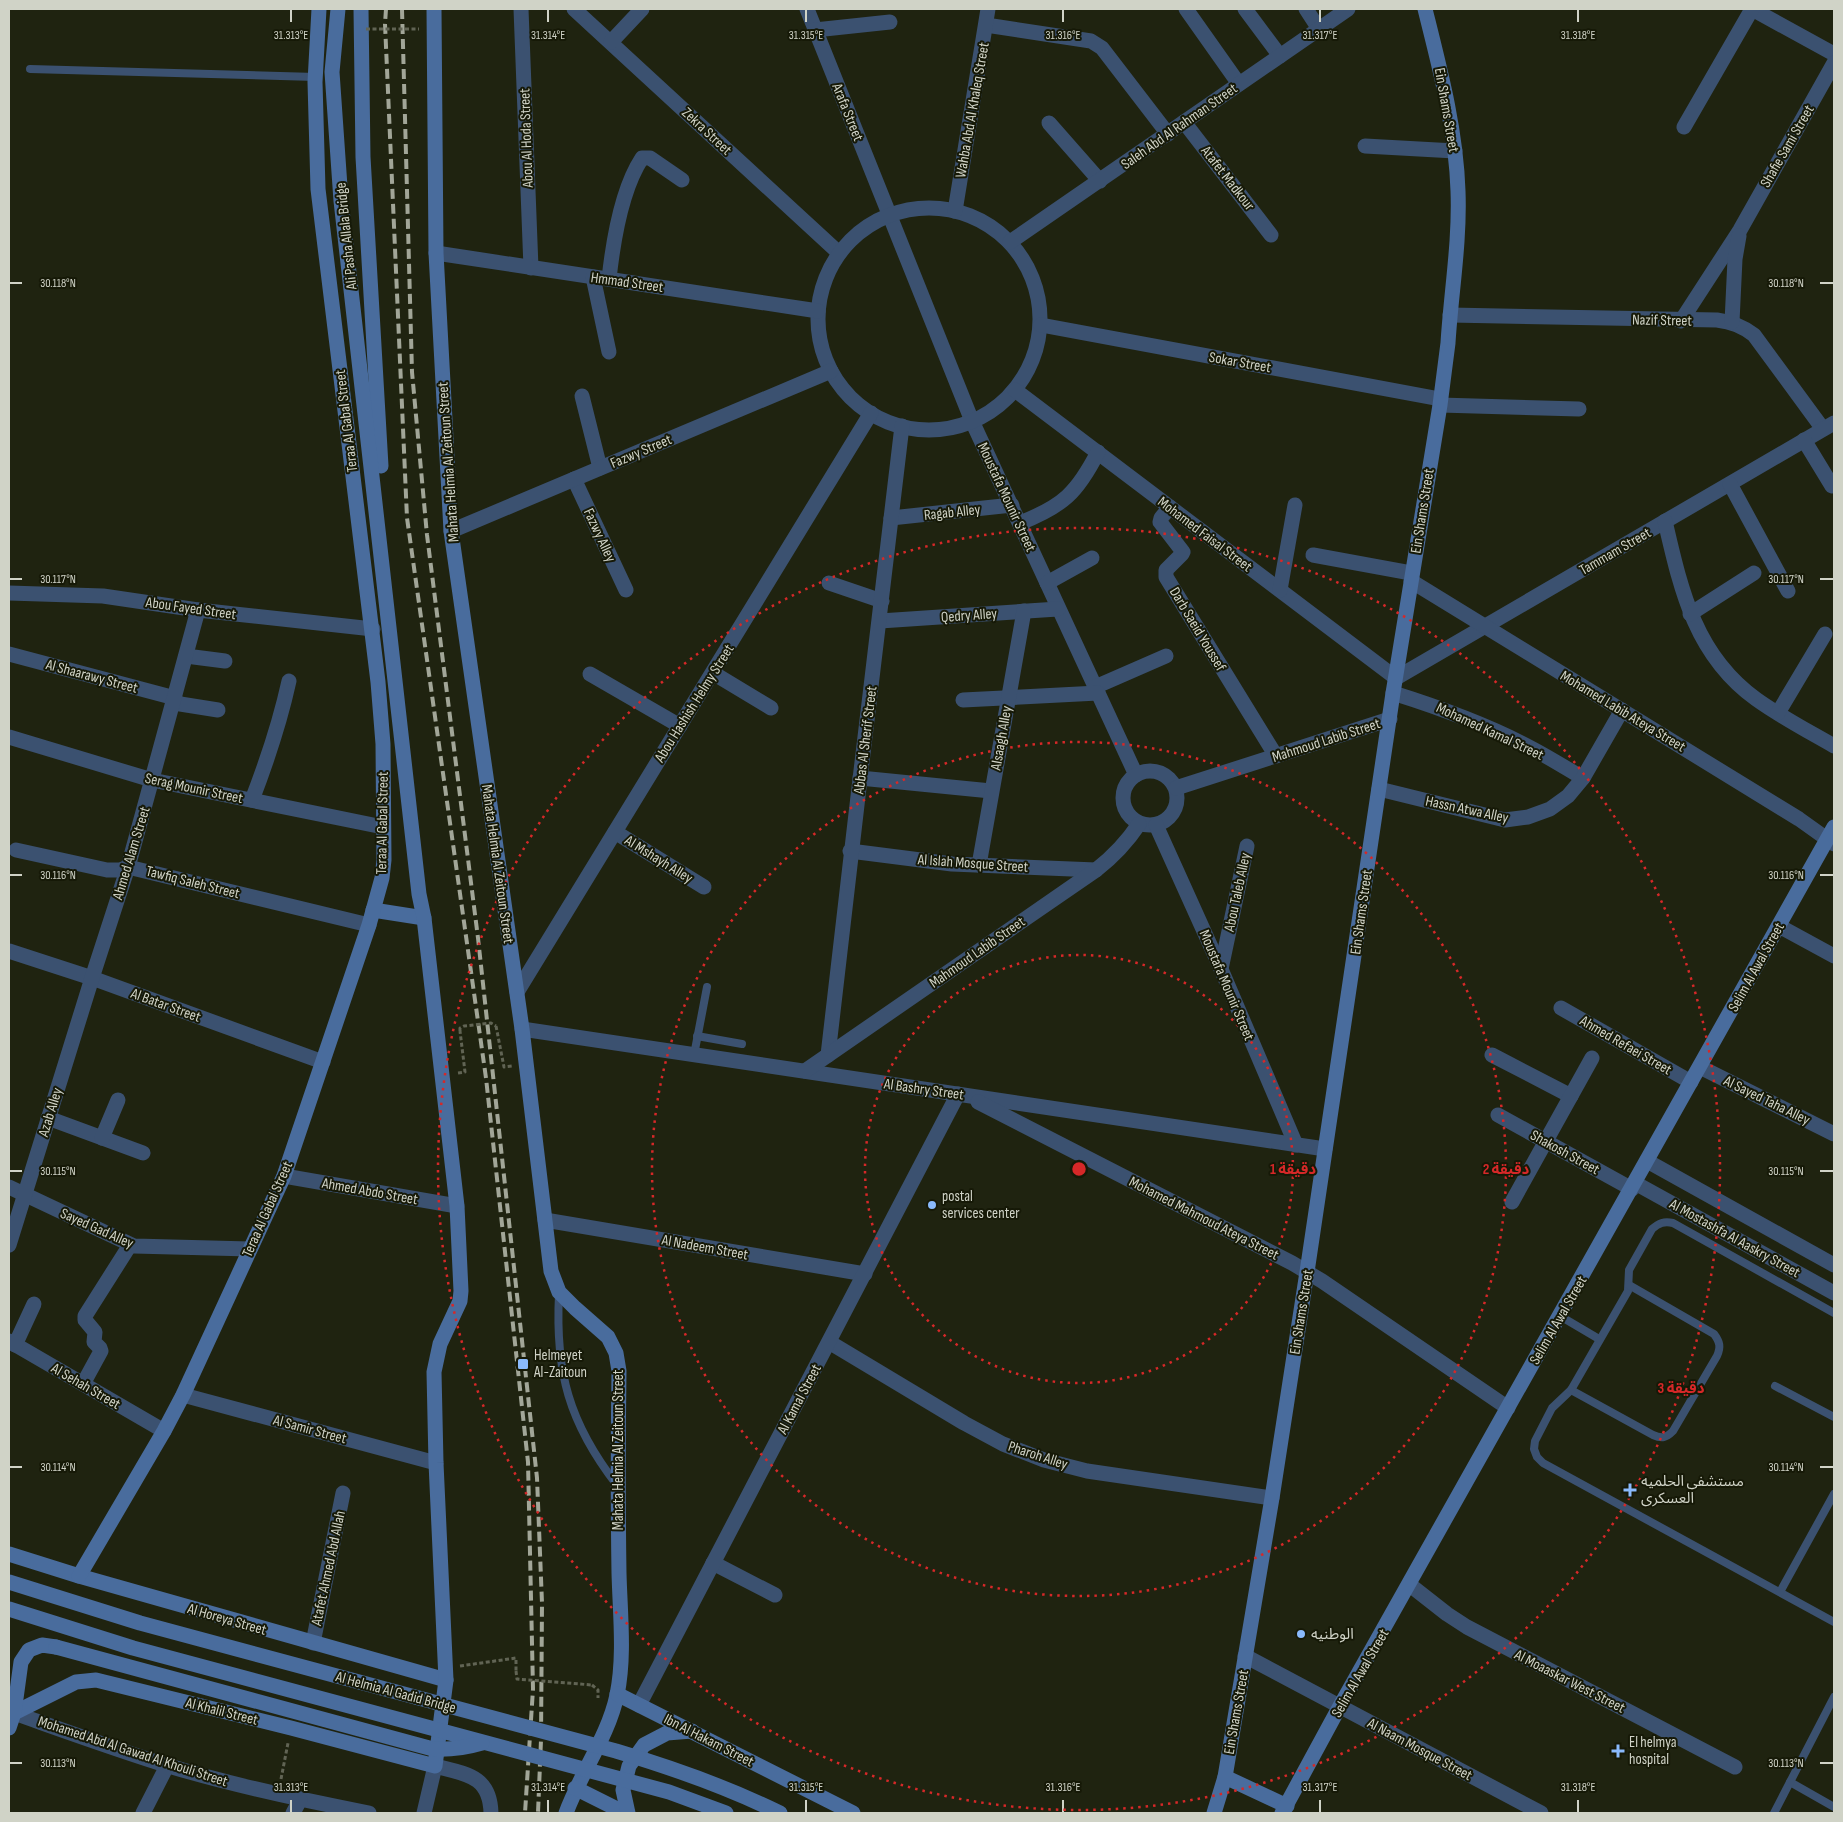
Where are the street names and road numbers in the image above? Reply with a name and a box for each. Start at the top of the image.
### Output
street label: Wahba Abd Al Khaleq Street [951,40,994,179]
street label: Ein Shams Street [1430,66,1463,154]
street label: Saleh Abd Al Rahman Street [1117,79,1242,174]
street label: Arafa Street [827,80,868,144]
street label: Abou Al Hoda Street [515,88,538,189]
street label: Shafie Sami Street [1756,101,1819,191]
street label: Zekra Street [678,103,736,160]
street label: Atafet Madkour [1196,141,1259,215]
street label: Ali Pasha Allala Bridge [331,181,362,291]
street label: Hmmad Street [589,268,665,297]
street label: Nazif Street [1632,310,1693,331]
street label: Sokar Street [1207,348,1273,377]
street label: Teraa Al Gabal Street [331,368,362,473]
street label: Mahata Helmia Al Zeitoun Street [433,381,464,543]
street label: Fazwy Street [608,430,675,473]
street label: Moustafa Mounir Street [973,440,1040,555]
street label: Ein Shams Street [1406,467,1439,555]
street label: Mohamed Faisal Street [1154,493,1256,576]
street label: Ragab Alley [923,500,981,525]
street label: Fazwy Alley [579,505,620,565]
street label: Tammam Street [1576,523,1655,580]
street label: Darb Saeid Youssef [1165,584,1230,675]
street label: Abou Fayed Street [144,593,238,624]
street label: Qedry Alley [940,604,998,627]
street label: Abou Hashish Helmy Street [650,640,739,767]
street label: Al Shaarawy Street [43,655,140,698]
street label: Mohamed Labib Ateya Street [1557,667,1689,757]
street label: Abbas Al Sherif Street [849,685,882,796]
street label: Mohamed Kamal Street [1433,698,1547,765]
street label: Alsaagh Alley [986,704,1017,773]
street label: Mahmoud Labib Street [1270,714,1383,767]
street label: Serag Mounir Street [143,769,245,808]
street label: Teraa Al Gabal Street [372,771,393,875]
street label: Mahata Helmia Al Zeitoun Street [477,783,518,945]
street label: Hassn Atwa Alley [1424,791,1510,828]
street label: Ahmed Alam Street [108,804,155,903]
street label: Al Mshayh Alley [620,831,696,888]
street label: Al Islah Mosque Street [916,850,1029,877]
street label: Abou Taleb Alley [1220,851,1255,934]
street label: Tawfiq Saleh Street [144,862,242,903]
street label: Ein Shams Street [1346,868,1377,956]
street label: Mahmoud Labib Street [926,912,1029,992]
street label: Selim Al Awal Street [1724,919,1789,1015]
street label: Moustafa Mounir Street [1195,927,1259,1044]
street label: Al Batar Street [127,984,204,1027]
street label: Ahmed Refaei Street [1576,1011,1675,1080]
street label: Al Sayed Taha Alley [1720,1071,1813,1130]
street label: Al Bashry Street [882,1074,965,1105]
street label: Azab Alley [34,1085,67,1140]
street label: Shakosh Street [1527,1126,1603,1179]
street label: Teraa Al Gabal Street [238,1158,297,1260]
street label: Mohamed Mahmoud Ateya Street [1126,1172,1282,1265]
street label: Ahmed Abdo Street [320,1174,420,1209]
street label: Al Mostashfa Al Aaskry Street [1665,1194,1804,1282]
street label: Sayed Gad Alley [57,1204,137,1253]
street label: Al Nadeem Street [659,1230,750,1264]
street label: Ein Shams Street [1285,1268,1318,1356]
street label: Selim Al Awal Street [1525,1272,1592,1368]
street label: Al Sehah Street [47,1358,124,1414]
street label: Al Kamal Street [773,1361,826,1438]
street label: Mahata Helmia Al Zeitoun Street [609,1369,628,1530]
street label: Al Samir Street [270,1410,349,1448]
street label: Pharoh Alley [1006,1437,1070,1474]
street label: Atafet Ahmed Abd Allah [307,1509,350,1628]
street label: Al Horeya Street [184,1599,269,1640]
street label: Selim Al Awal Street [1327,1625,1394,1721]
street label: Al Moaaskar West Street [1510,1645,1629,1718]
street label: Al Helmia Al Gadid Bridge [333,1667,458,1718]
street label: Ein Shams Street [1220,1668,1253,1756]
street label: Al Khalil Street [183,1693,260,1730]
street label: Ibn Al Hakam Street [661,1710,757,1771]
street label: Mohamed Abd Al Gawad Al Khouli Street [36,1712,230,1791]
street label: Al Naam Mosque Street [1363,1713,1476,1785]

